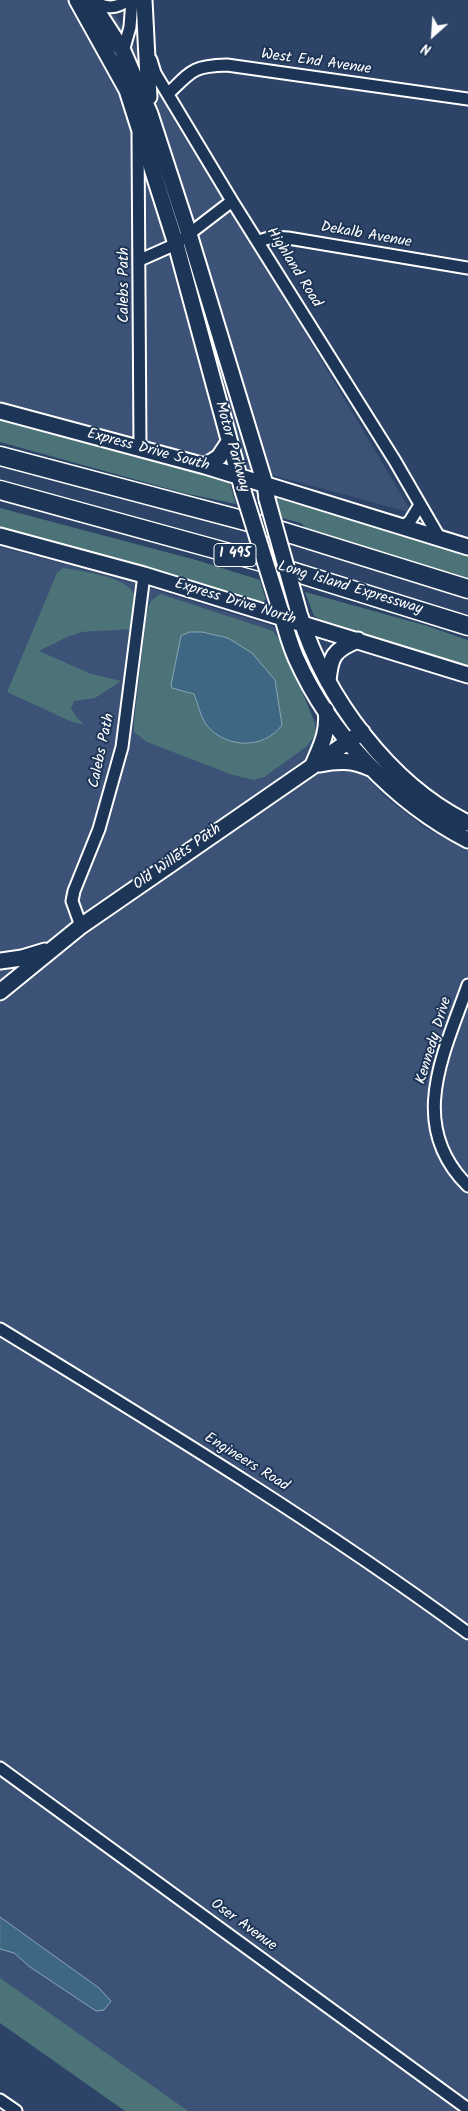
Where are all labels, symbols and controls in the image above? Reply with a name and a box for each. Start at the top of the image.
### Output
north arrow [408,10,458,60]
text: N [418,37,435,60]
street label: West End Avenue [260,46,372,80]
street label: Dekalb Avenue [319,219,413,253]
street label: Highland Road [261,225,325,311]
street label: Calebs Path [116,247,134,323]
street label: Motor Parkway [209,400,253,494]
street label: Express Drive South [85,426,211,476]
road number: I 495 [214,544,256,566]
street label: Long Island Expressway [275,558,425,620]
street label: Express Drive North [172,576,298,630]
street label: Calebs Path [86,712,120,790]
street label: Old Willets Path [131,821,225,895]
street label: Kennedy Drive [413,995,457,1087]
street label: Engineers Road [200,1430,292,1496]
street label: Oser Avenue [206,1896,280,1956]

